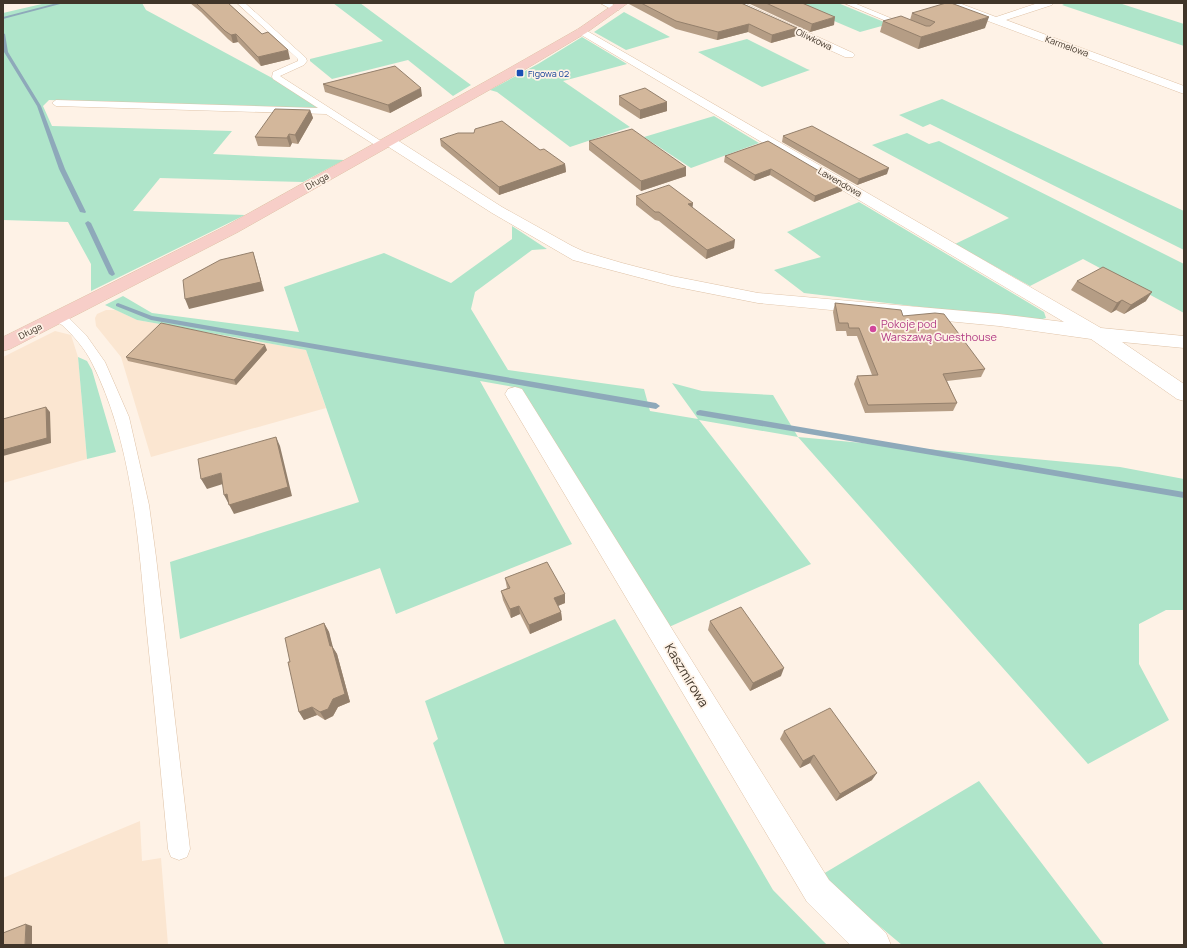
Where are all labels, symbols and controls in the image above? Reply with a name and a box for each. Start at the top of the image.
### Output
street label: Oliwkowa [794,25,834,53]
street label: Karmelowa [1043,32,1091,60]
place label: Figowa 02 [528,67,569,80]
marker: Figowa 02 [515,68,525,78]
street label: Lawendowa [816,164,864,200]
street label: Długa [303,169,331,193]
place label: Pokoje pod Warszawą Guesthouse [881,316,997,344]
street label: Długa [16,320,44,342]
marker: Pokoje pod Warszawą Guesthouse [868,324,878,334]
street label: Kaszmirowa [661,640,713,710]

